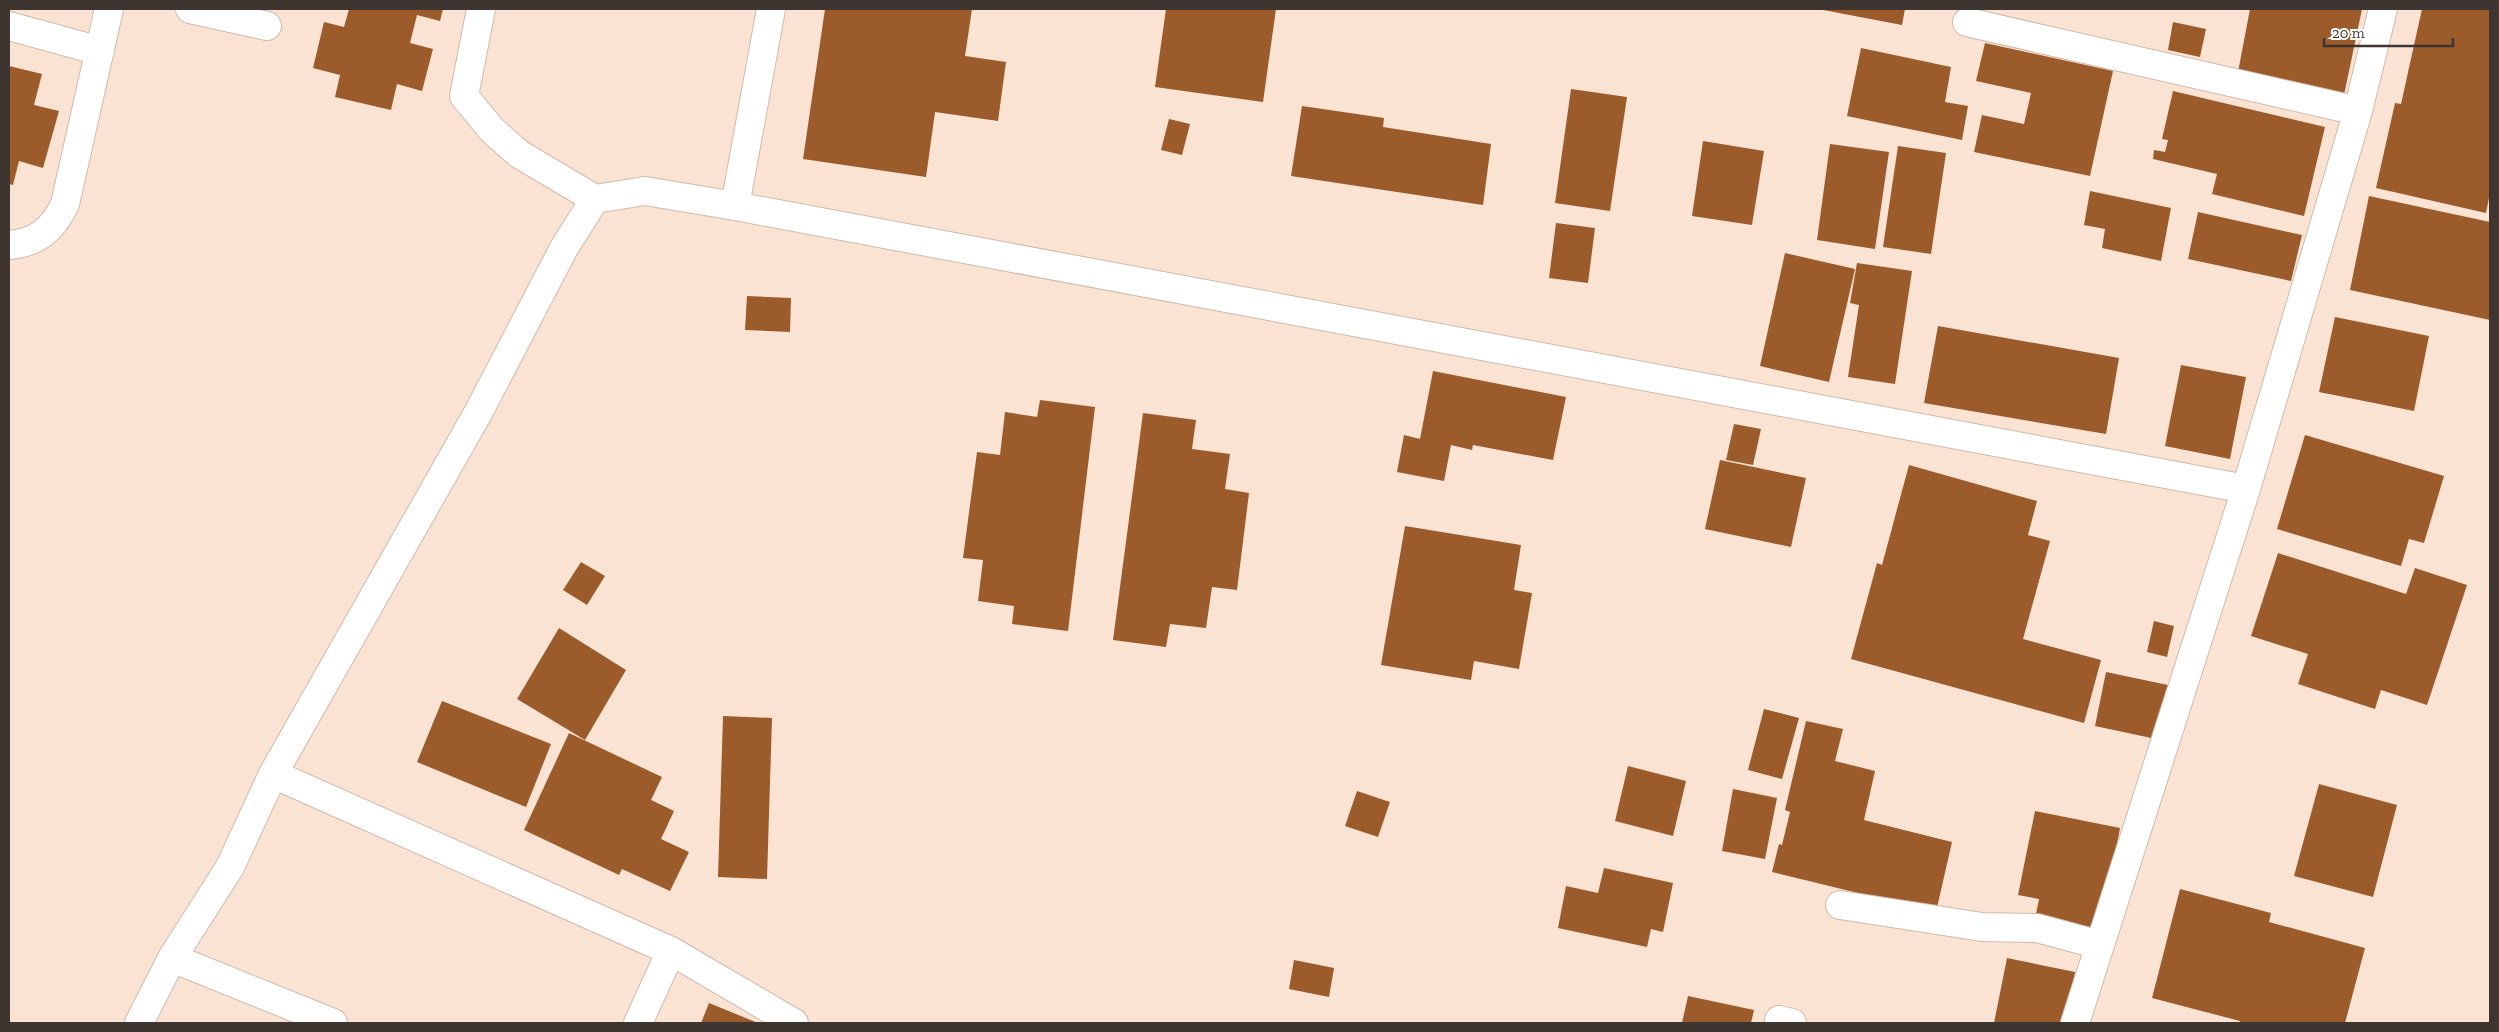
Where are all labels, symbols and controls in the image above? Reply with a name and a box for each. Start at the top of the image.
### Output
scale bar [2324,15,2453,47]
text: 20 m [2332,24,2365,42]

